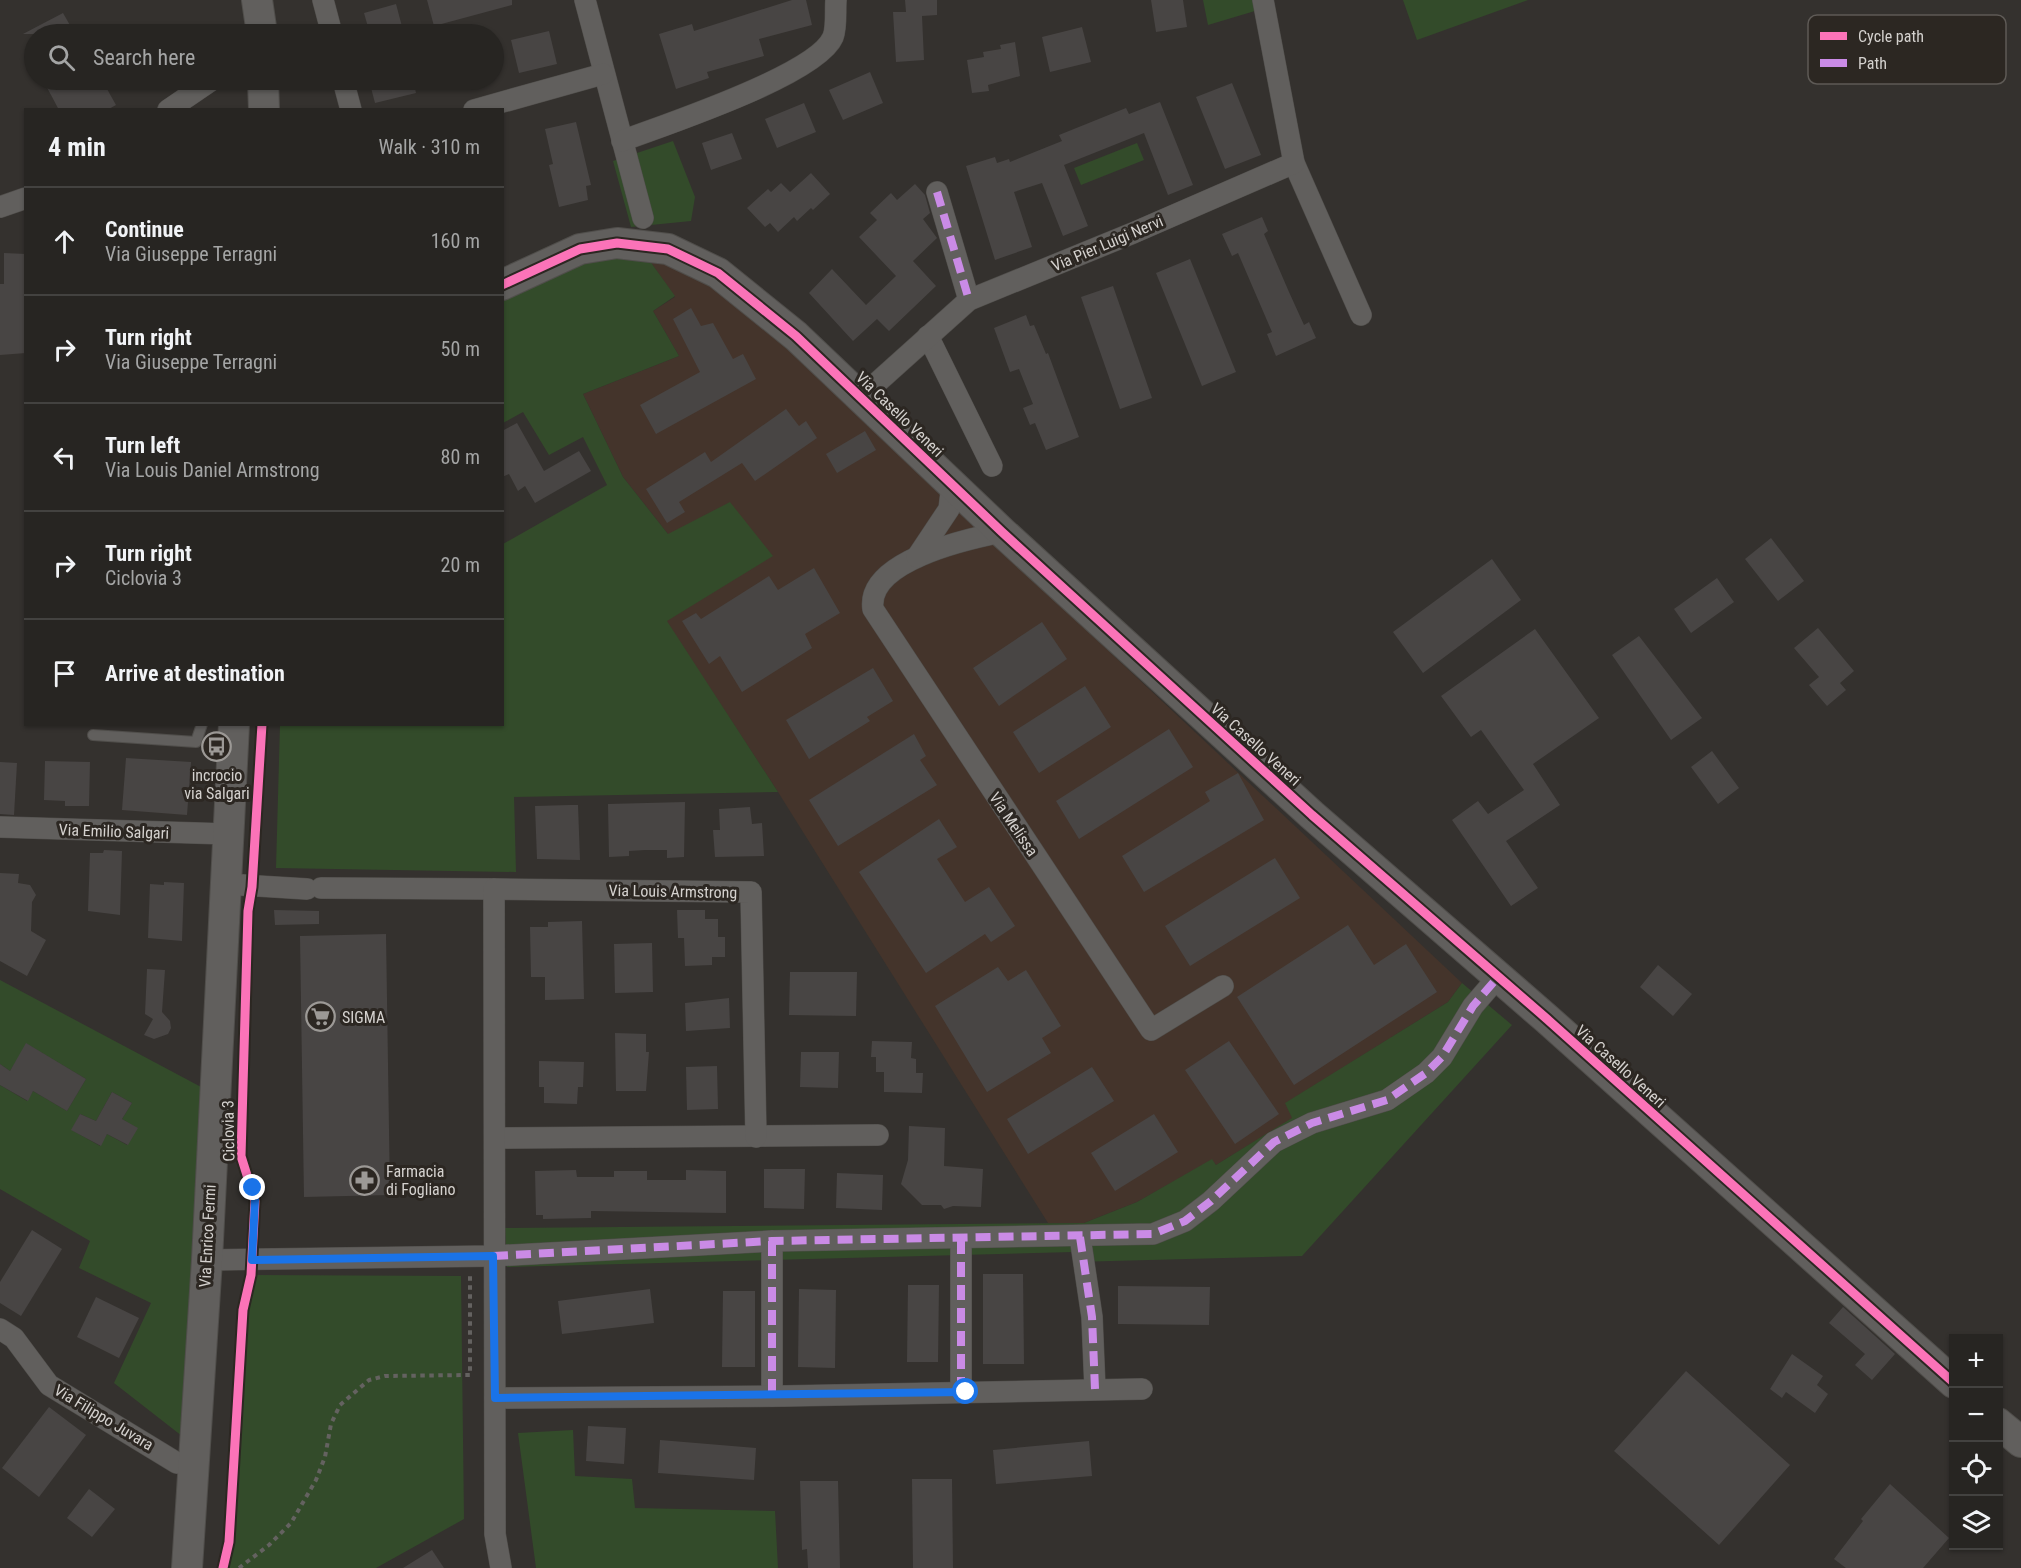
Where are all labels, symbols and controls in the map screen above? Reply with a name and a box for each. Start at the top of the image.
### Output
legend [1808,15,2006,84]
search box [24,24,504,90]
text: Cycle path [1858,27,1924,46]
icon: search [45,41,78,74]
text: Search here [93,45,195,70]
text: Path [1858,54,1887,73]
text: 4 min [48,132,106,162]
text: Walk · 310 m [379,135,480,159]
street label: Via Pier Luigi Nervi [1049,211,1166,276]
text: Continue [105,217,184,242]
icon: ahead [48,225,81,258]
text: 160 m [431,229,480,253]
text: Via Giuseppe Terragni [105,242,277,266]
text: Turn right [105,325,192,350]
icon: right [48,333,81,366]
text: 50 m [441,337,480,361]
text: Via Giuseppe Terragni [105,350,277,374]
street label: Via Casello Veneri [852,368,947,461]
text: Turn left [105,433,180,458]
icon: left [48,441,81,474]
text: 80 m [441,445,480,469]
text: Via Louis Daniel Armstrong [105,458,320,482]
text: Turn right [105,541,192,566]
icon: right [48,549,81,582]
text: 20 m [441,553,480,577]
text: Ciclovia 3 [105,566,182,590]
icon: arrive [48,657,81,690]
text: Arrive at destination [105,661,285,686]
street label: Via Casello Veneri [1207,699,1305,790]
bus stop icon: incrocio via Salgari [201,731,233,763]
place label: incrocio via Salgari [184,766,250,803]
street label: Via Melissa [985,789,1042,860]
street label: Via Emilio Salgari [58,820,169,843]
street label: Via Louis Armstrong [609,881,737,902]
supermarket icon: SIGMA [305,1001,337,1033]
place label: SIGMA [342,1008,385,1027]
street label: Via Casello Veneri [1572,1021,1670,1112]
street label: Ciclovia 3 [218,1100,239,1162]
place label: Farmacia di Fogliano [386,1162,456,1199]
pharmacy icon: Farmacia di Fogliano [349,1164,381,1196]
route end [239,1174,265,1200]
street label: Via Enrico Fermi [195,1184,220,1288]
map controls [1949,1334,2003,1550]
button: + [1949,1334,2003,1388]
route start [952,1378,978,1404]
street label: Via Filippo Juvara [51,1380,157,1454]
button: − [1949,1388,2003,1442]
button: locate [1949,1442,2003,1496]
button: layers [1949,1496,2003,1550]

